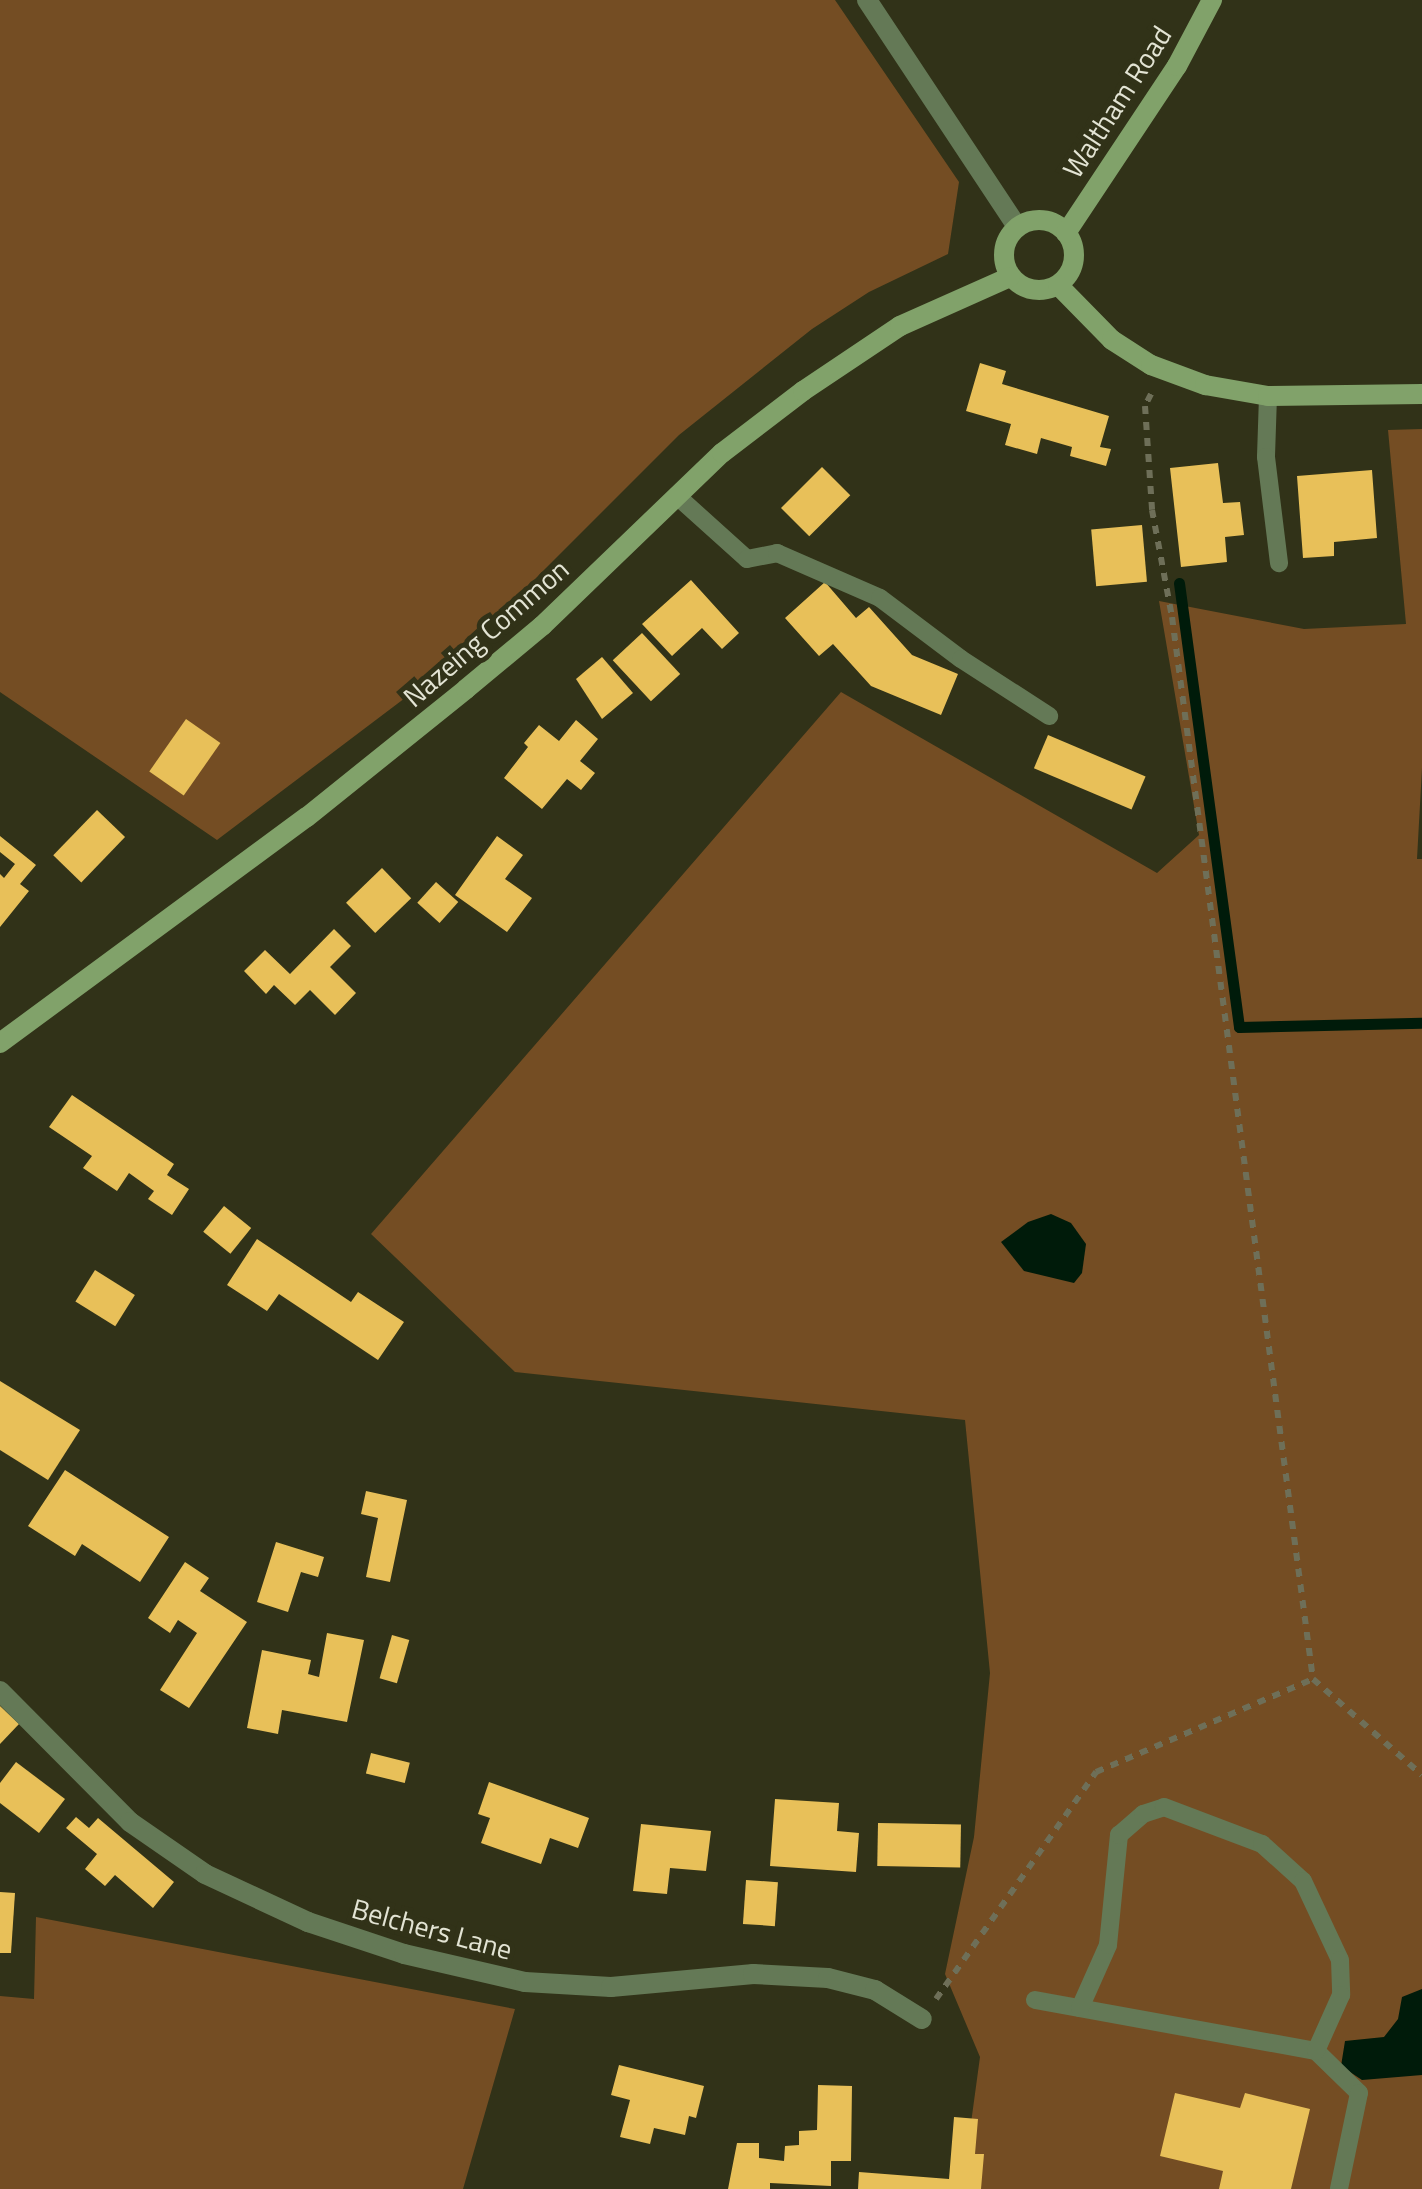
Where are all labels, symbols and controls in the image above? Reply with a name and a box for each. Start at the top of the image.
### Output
street label: Waltham Road [1056,20,1178,184]
street label: Nazeing Common [397,552,575,714]
street label: Belchers Lane [348,1891,516,1967]

